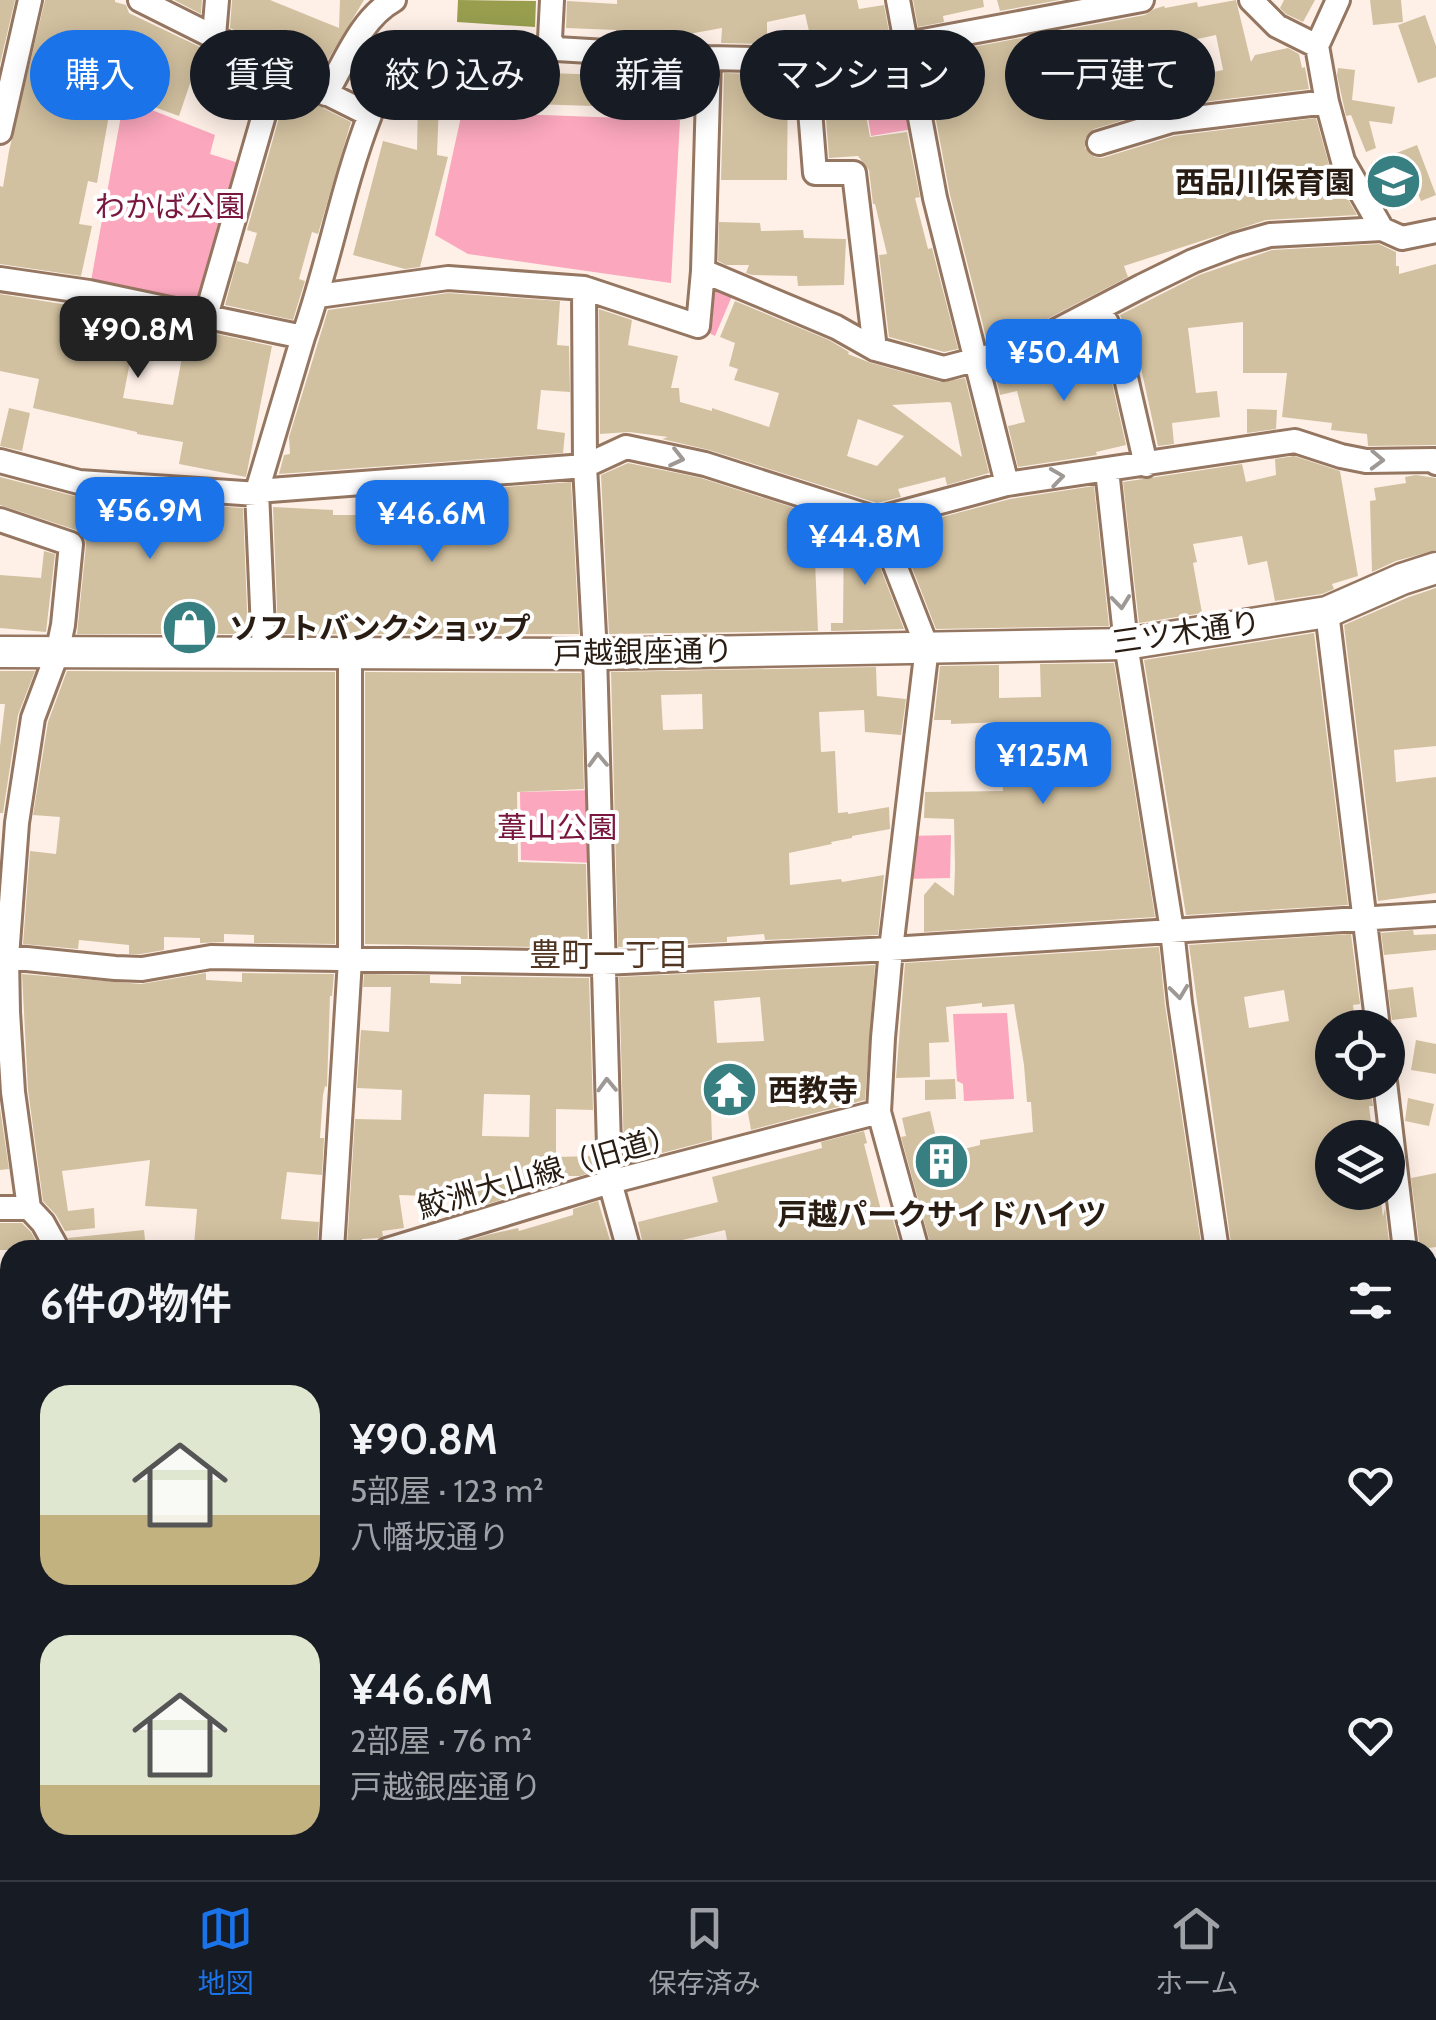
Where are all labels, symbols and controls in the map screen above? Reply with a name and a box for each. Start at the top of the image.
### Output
chip: 購入 [30,30,170,120]
chip: 賃貸 [190,30,330,120]
chip: 絞り込み [350,30,560,120]
chip: 新着 [580,30,720,120]
chip: マンション [740,30,985,120]
chip: 一戸建て [1005,30,1215,120]
school or university icon: 西品川保育園 [1364,152,1424,212]
place label: 西品川保育園 [1175,164,1355,201]
park label: わかば公園 [95,188,245,225]
pin: ¥90.8M [57,296,219,381]
text: ¥90.8M [82,309,194,348]
pin: ¥50.4M [983,319,1145,404]
text: ¥50.4M [1008,332,1120,371]
one-way arrow [668,446,685,467]
one-way arrow [1369,450,1385,471]
one-way arrow [1049,468,1066,489]
pin: ¥56.9M [69,477,231,562]
pin: ¥46.6M [351,480,513,565]
text: ¥56.9M [97,490,203,529]
text: ¥46.6M [378,493,486,532]
pin: ¥44.8M [784,503,946,588]
text: ¥44.8M [809,516,921,555]
one-way arrow [1110,594,1131,610]
shop icon: ソフトバンクショップ [160,598,220,658]
street label: 三ツ木通り [1109,603,1263,661]
place label: ソフトバンクショップ [229,610,531,647]
street label: 戸越銀座通り [553,632,733,672]
pin: ¥125M [973,722,1113,807]
text: ¥125M [997,735,1089,774]
one-way arrow [587,751,608,767]
park label: 葦山公園 [497,809,617,846]
district label: 豊町一丁目 [529,935,689,974]
one-way arrow [1168,985,1189,1001]
map controls [1315,1010,1405,1210]
button: locate [1315,1010,1405,1100]
temple icon: 西教寺 [699,1060,759,1120]
place label: 西教寺 [768,1072,858,1109]
one-way arrow [597,1076,618,1092]
street label: 鮫洲大山線（旧道） [413,1116,683,1226]
button: layers [1315,1120,1405,1210]
building icon: 戸越パークサイドハイツ [912,1131,972,1191]
place label: 戸越パークサイドハイツ [777,1196,1107,1233]
icon: filters [1343,1273,1398,1328]
text: 6件の物件 [40,1278,232,1330]
text: ¥90.8M [350,1413,498,1465]
icon: home [120,1425,240,1545]
icon: heart [1343,1458,1398,1513]
text: 5部屋 · 123 m² [350,1471,544,1510]
text: 八幡坂通り [350,1517,510,1556]
text: ¥46.6M [350,1663,493,1715]
icon: home [120,1675,240,1795]
icon: heart [1343,1708,1398,1763]
text: 2部屋 · 76 m² [350,1721,532,1760]
text: 戸越銀座通り [350,1767,542,1806]
tab: 地図 [197,1901,253,2001]
tab: 保存済み [648,1901,760,2001]
tab: ホーム [1155,1901,1239,2001]

